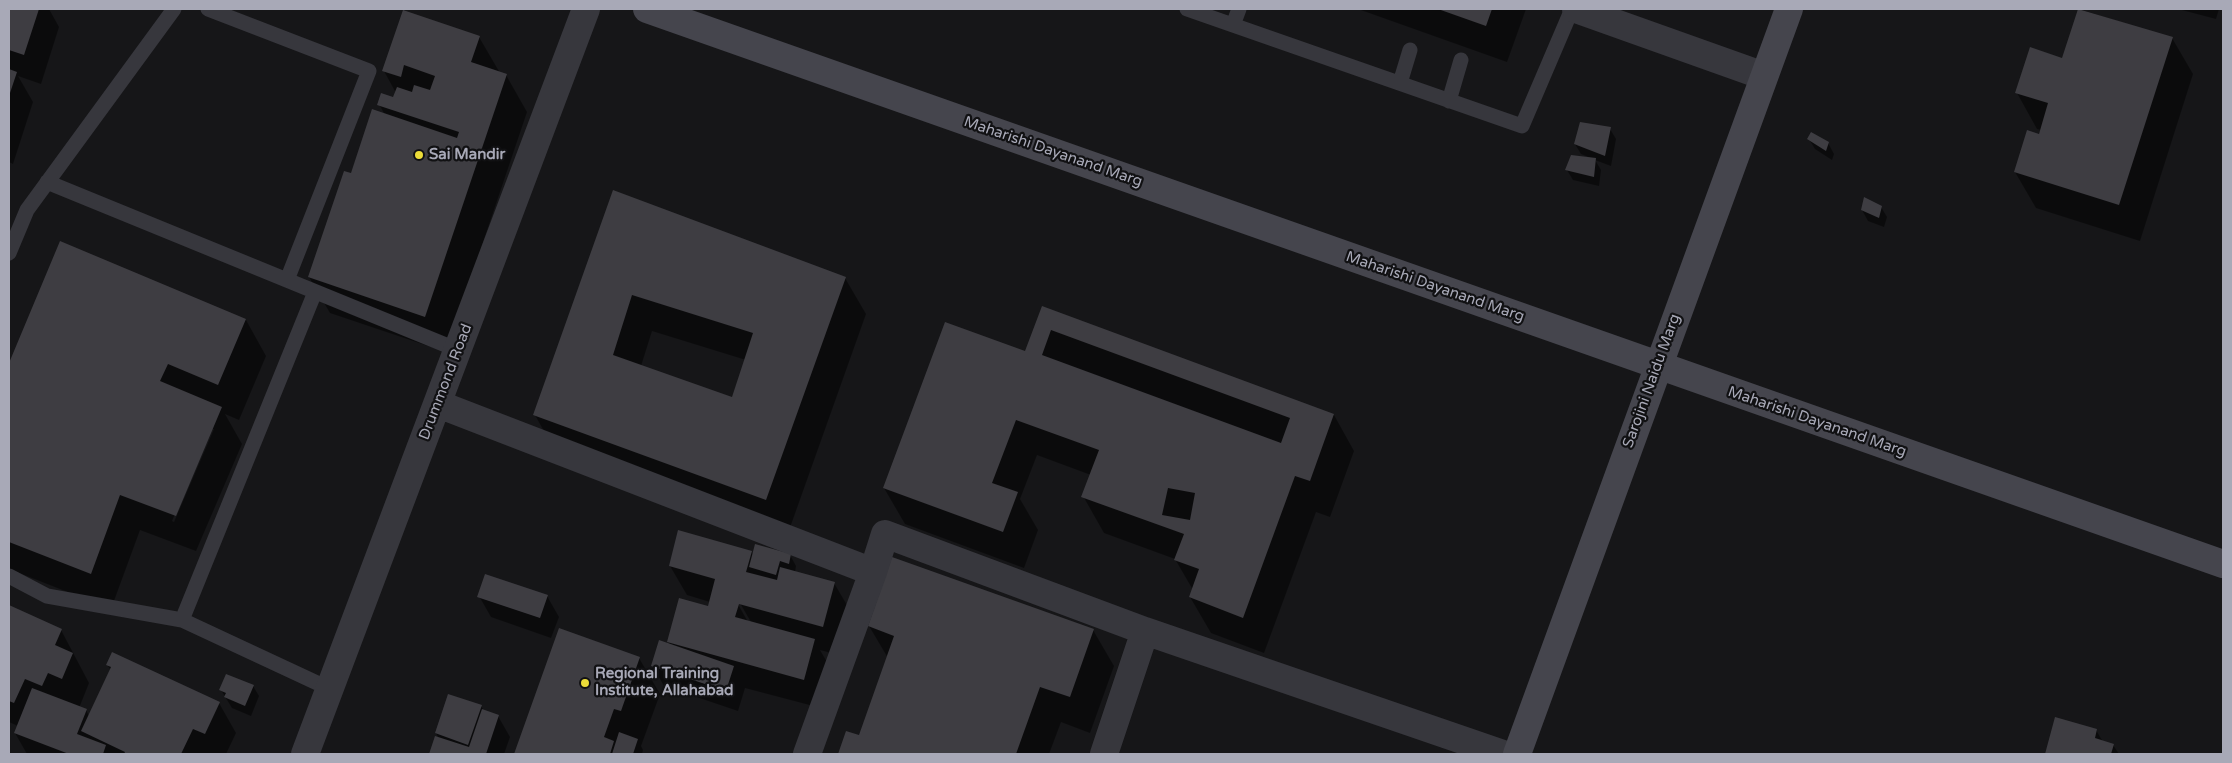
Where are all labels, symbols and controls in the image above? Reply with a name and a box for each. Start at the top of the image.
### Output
street label: Maharishi Dayanand Marg [961,113,1145,191]
place label: Sai Mandir [429,146,505,164]
marker: Sai Mandir [413,149,425,161]
street label: Maharishi Dayanand Marg [1343,248,1527,326]
street label: Sarojini Naidu Marg [1619,312,1685,450]
street label: Drummond Road [416,321,476,443]
street label: Maharishi Dayanand Marg [1725,383,1909,461]
place label: Regional Training Institute, Allahabad [595,665,734,700]
marker: Regional Training Institute, Allahabad [579,677,591,689]

